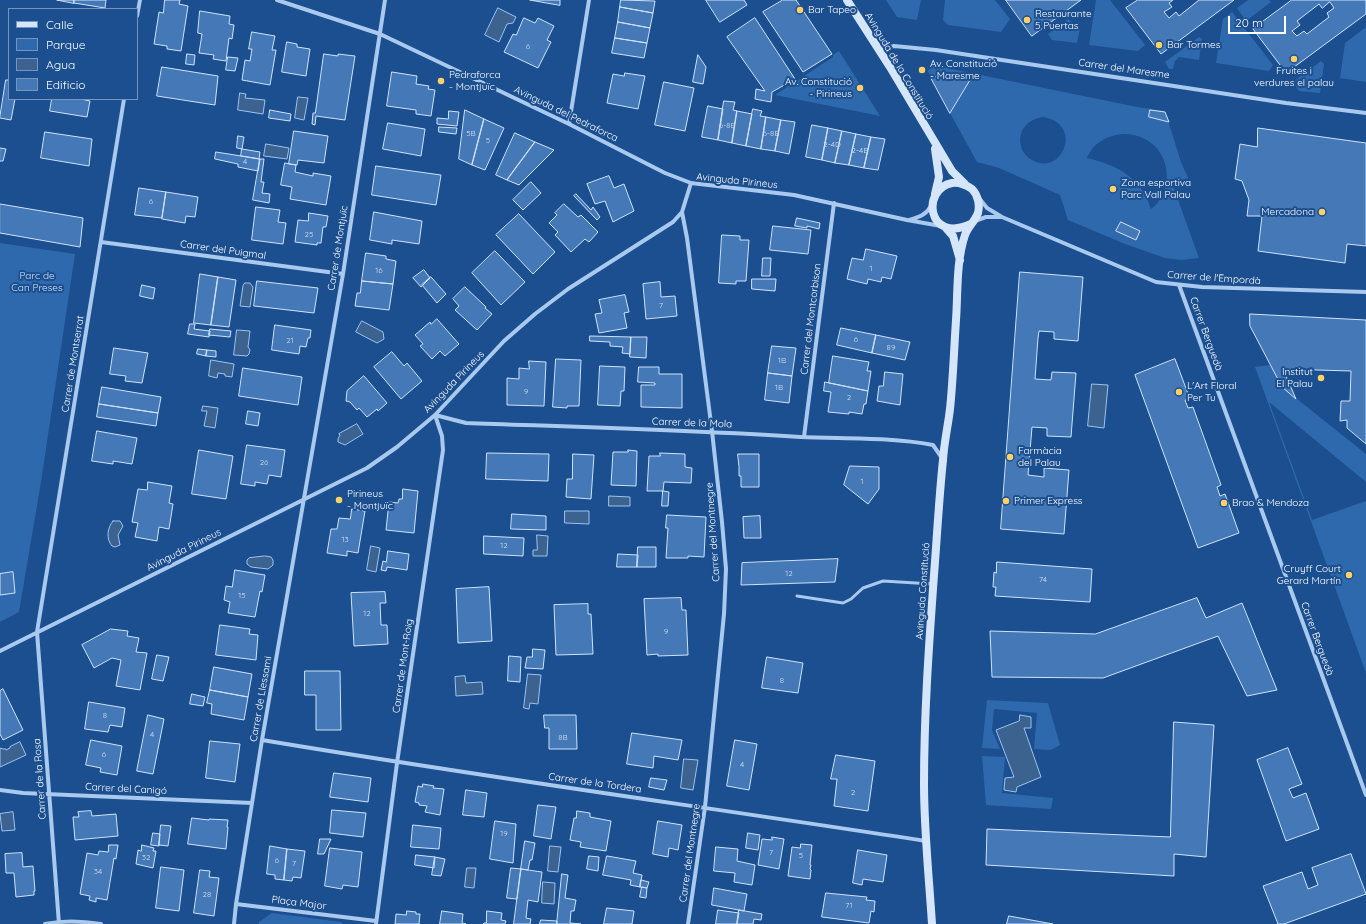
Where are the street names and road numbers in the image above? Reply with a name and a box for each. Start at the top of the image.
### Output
street label: Avinguda de la Constitució [862,10,936,122]
street label: Carrer del Maresme [1078,57,1170,81]
street label: Avinguda del Pedraforca [512,84,620,144]
street label: Avinguda Pirineus [696,171,778,191]
street label: Carrer de Montjuïc [325,205,351,291]
street label: Carrer del Puigmal [179,238,267,262]
street label: Carrer del Montcorbison [798,263,824,375]
street label: Carrer de l'Empordà [1167,269,1261,287]
street label: Carrer Berguedà [1187,295,1225,373]
street label: Carrer de Montserrat [59,315,87,413]
street label: Avinguda Pirineus [421,348,487,416]
street label: Carrer de la Mola [652,416,732,430]
street label: Carrer del Montnegre [704,482,722,582]
street label: Avinguda Pirineus [145,526,223,574]
street label: Avinguda Constitució [914,542,932,640]
street label: Carrer Berguedà [1298,600,1336,678]
street label: Carrer de Mont-Roig [390,618,416,714]
street label: Carrer de Llessami [248,655,274,743]
street label: Carrer de la Rosa [31,738,49,820]
street label: Carrer de la Tordera [548,771,642,795]
street label: Carrer del Canigó [85,781,167,797]
street label: Carrer del Montnegre [677,803,703,903]
street label: Plaça Major [271,894,327,912]

